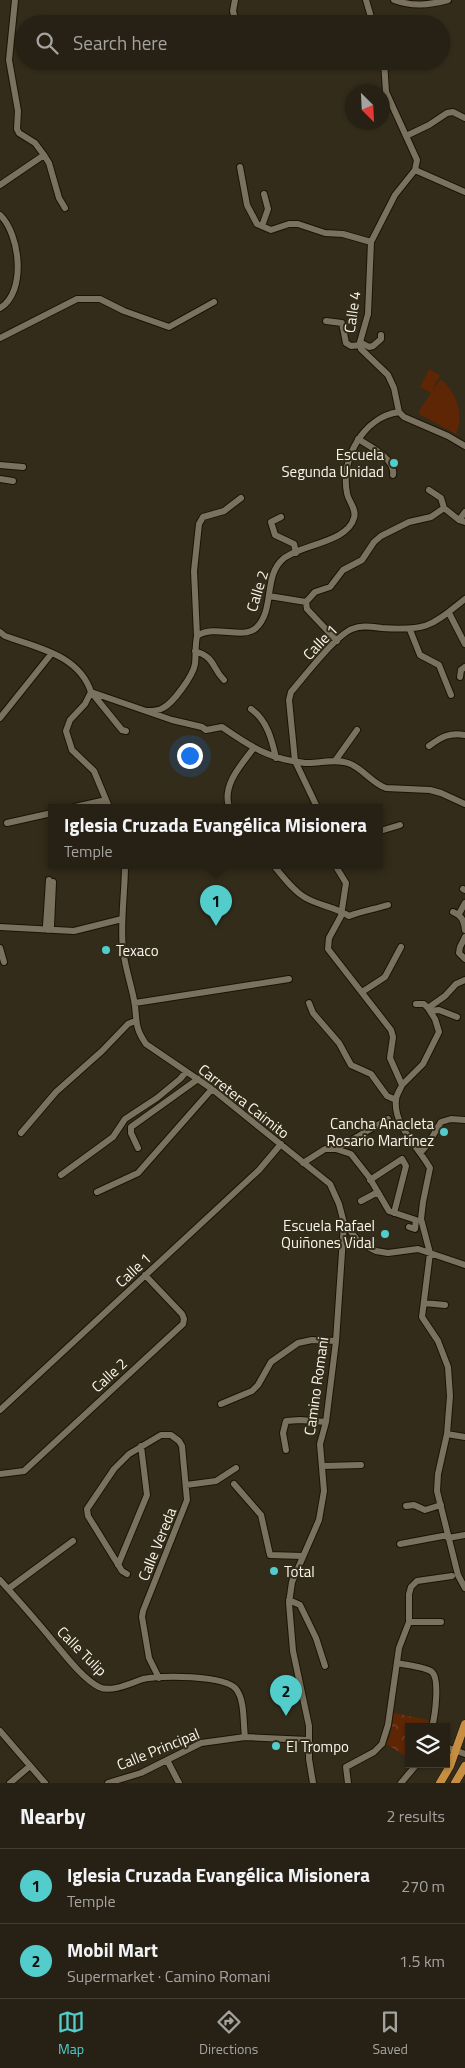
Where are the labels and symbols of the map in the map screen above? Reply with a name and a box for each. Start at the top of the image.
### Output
north arrow [345,85,390,130]
street label: Calle 4 [338,290,366,334]
place label: Escuela Segunda Unidad [281,443,384,483]
marker: Escuela Segunda Unidad [388,457,400,469]
street label: Calle 2 [240,568,274,614]
street label: Calle 1 [297,619,343,665]
your location [177,743,203,769]
pin: 1 [200,885,232,926]
place label: Texaco [116,939,159,962]
marker: Texaco [100,944,112,956]
street label: Carretera Caimito [193,1058,295,1144]
place label: Cancha Anacleta Rosario Martínez [326,1112,434,1152]
marker: Cancha Anacleta Rosario Martínez [438,1126,450,1138]
place label: Escuela Rafael Quiñones Vidal [281,1214,375,1254]
marker: Escuela Rafael Quiñones Vidal [379,1228,391,1240]
street label: Calle 1 [110,1247,156,1293]
street label: Camino Romani [298,1335,334,1437]
street label: Calle 2 [86,1352,132,1398]
street label: Calle Vereda [132,1503,182,1584]
place label: Total [284,1560,315,1583]
marker: Total [268,1565,280,1577]
street label: Calle Tulip [52,1621,112,1681]
pin: 2 [270,1675,302,1716]
street label: Calle Principal [113,1722,203,1776]
place label: El Trompo [286,1735,349,1758]
marker: El Trompo [270,1740,282,1752]

